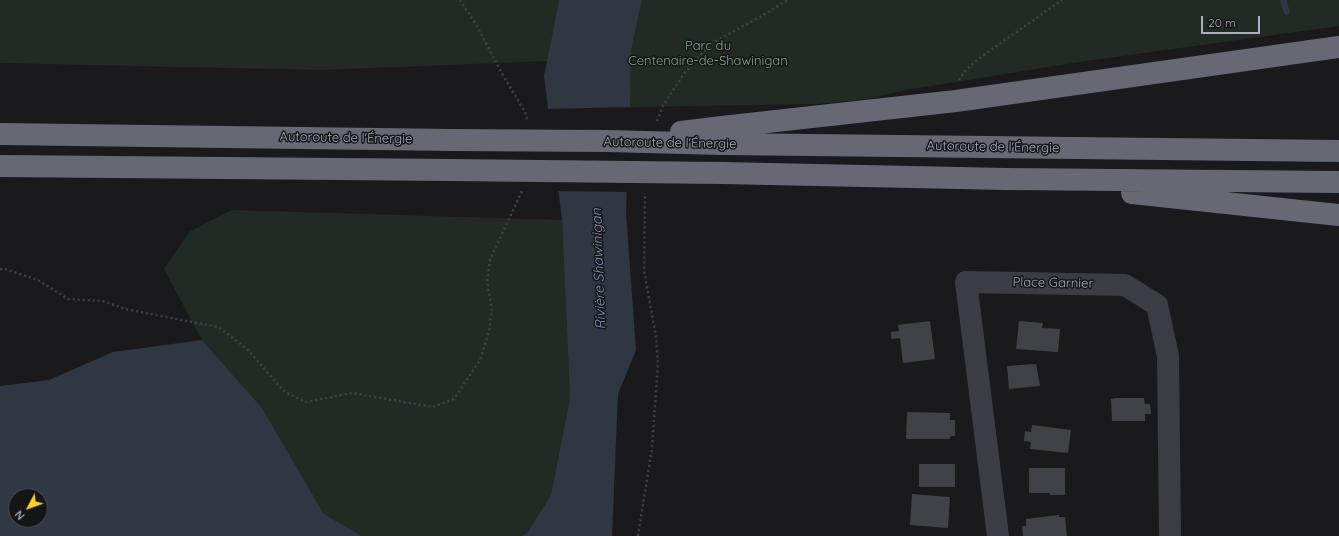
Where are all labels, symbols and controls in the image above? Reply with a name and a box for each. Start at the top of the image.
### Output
scale bar [1203,8,1262,34]
text: 20 m [1208,15,1236,30]
park label: Parc du Centenaire-de-Shawinigan [628,38,788,69]
street label: Autoroute de l'Énergie [280,129,412,147]
street label: Autoroute de l'Énergie [604,134,736,152]
street label: Autoroute de l'Énergie [927,138,1059,156]
water label: Rivière Shawinigan [588,208,610,330]
street label: Place Garnier [1012,274,1094,292]
north arrow [8,488,48,528]
text: N [12,508,28,523]

